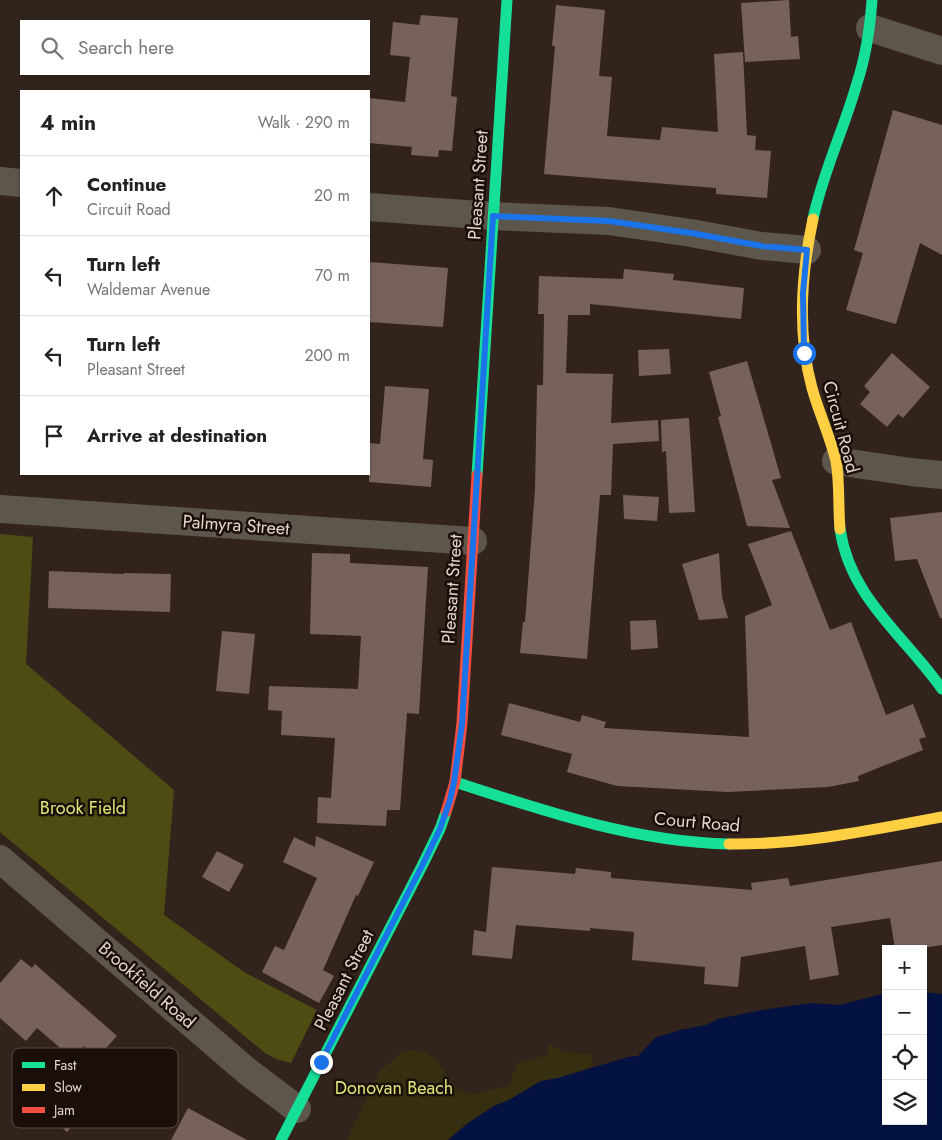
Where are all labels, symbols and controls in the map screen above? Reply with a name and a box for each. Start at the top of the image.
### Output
search box [20,20,370,75]
icon: search [38,34,66,62]
text: Search here [78,34,174,61]
text: 4 min [40,108,96,138]
text: Walk · 290 m [258,111,350,134]
street label: Pleasant Street [461,129,495,241]
text: Continue [87,171,166,198]
icon: ahead [40,182,68,210]
text: 20 m [314,184,350,207]
text: Circuit Road [87,198,171,221]
text: Turn left [87,251,160,278]
icon: left [40,262,68,290]
text: 70 m [315,264,350,287]
text: Waldemar Avenue [87,278,210,301]
text: Turn left [87,331,160,358]
icon: left [40,342,68,370]
route start [793,342,816,365]
text: 200 m [304,344,350,367]
text: Pleasant Street [87,358,185,381]
street label: Circuit Road [816,378,866,476]
icon: arrive [40,422,68,450]
text: Arrive at destination [87,422,267,449]
street label: Palmyra Street [182,508,291,542]
street label: Pleasant Street [435,533,469,645]
park label: Brook Field [40,795,126,821]
street label: Court Road [653,805,741,839]
street label: Pleasant Street [307,925,381,1035]
street label: Brookfield Road [93,935,201,1035]
map controls [882,945,927,1125]
button: + [882,945,927,990]
button: − [882,990,927,1035]
button: locate [882,1035,927,1080]
legend [12,1048,178,1128]
route end [310,1051,333,1074]
text: Fast [54,1055,77,1075]
park label: Donovan Beach [335,1075,453,1101]
text: Slow [54,1077,82,1097]
button: layers [882,1080,927,1125]
text: Jam [52,1100,75,1120]

